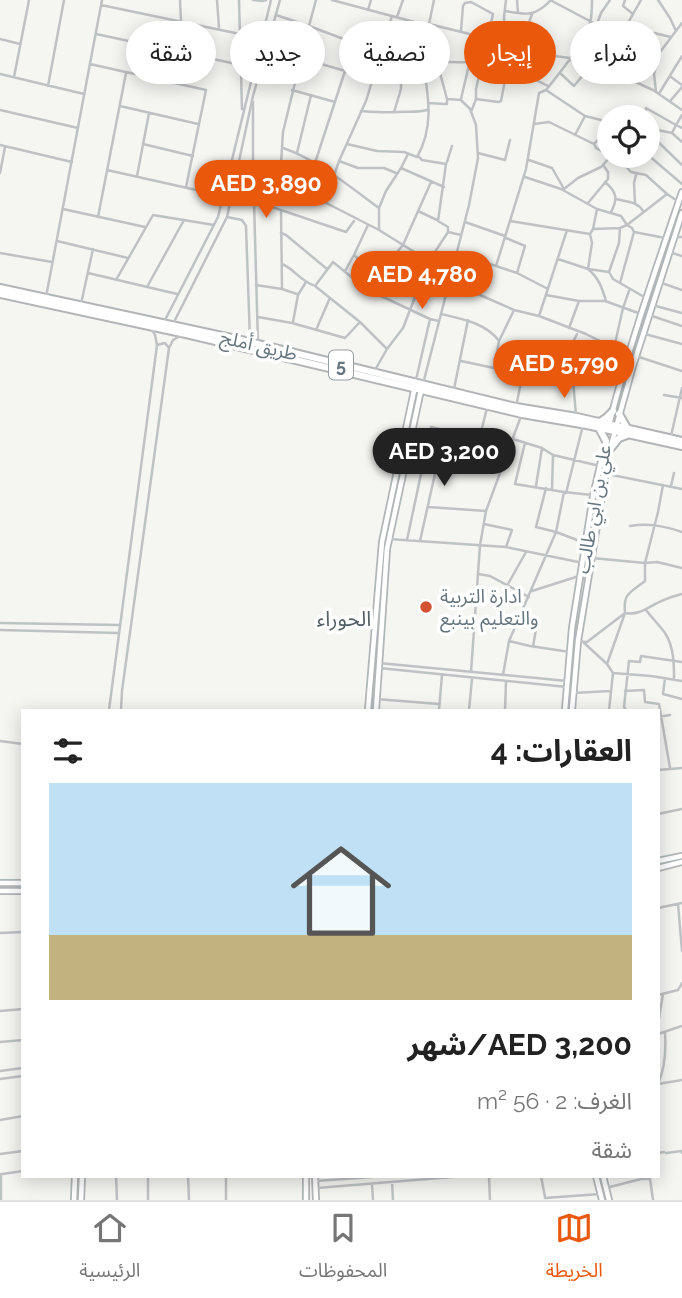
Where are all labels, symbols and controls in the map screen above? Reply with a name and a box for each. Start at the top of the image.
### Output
chip: شقة [126,21,216,84]
chip: جديد [230,21,325,84]
chip: تصفية [339,21,450,84]
chip: إيجار [464,21,556,84]
chip: شراء [570,21,661,84]
map controls [597,105,660,168]
button: locate [597,105,660,168]
pin: AED 3,890 [186,160,346,220]
text: AED 3,890 [211,169,322,196]
pin: AED 4,780 [342,252,502,311]
text: AED 4,780 [367,260,477,287]
street label: طريق أملج [218,325,300,368]
pin: AED 5,790 [484,340,644,400]
text: AED 5,790 [509,349,619,376]
road number: 5 [329,351,353,380]
pin: AED 3,200 [364,428,524,488]
text: AED 3,200 [389,437,499,464]
street label: علي بن ابي طالب [571,443,620,576]
place label: ادارة التربية والتعليم بينبع [440,585,539,633]
marker: ادارة التربية والتعليم بينبع [418,599,434,615]
district label: الحوراء [317,606,371,631]
icon: filters [49,732,87,770]
text: العقارات: 4 [491,733,632,768]
icon: home [278,828,404,954]
text: AED 3,200/شهر [408,1027,632,1062]
text: الغرف: 2 · 56 m² [477,1087,632,1114]
text: شقة [591,1136,632,1163]
tab: الرئيسية [79,1209,140,1291]
tab: المحفوظات [299,1209,387,1291]
tab: الخريطة [546,1209,603,1291]

